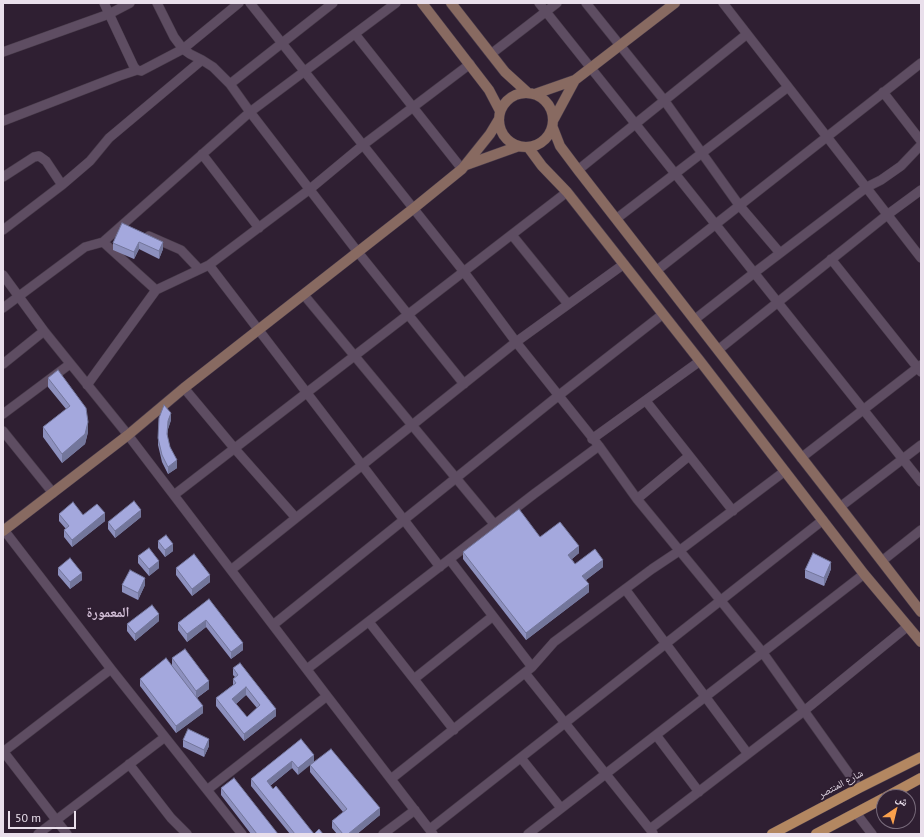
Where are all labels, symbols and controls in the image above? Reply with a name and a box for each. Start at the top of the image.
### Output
district label: المعمورة [87,605,129,621]
street label: شارع المنتصر [817,767,865,801]
north arrow [876,789,916,829]
text: ش [894,791,911,809]
scale bar [10,803,78,829]
text: 50 m [15,810,41,825]

